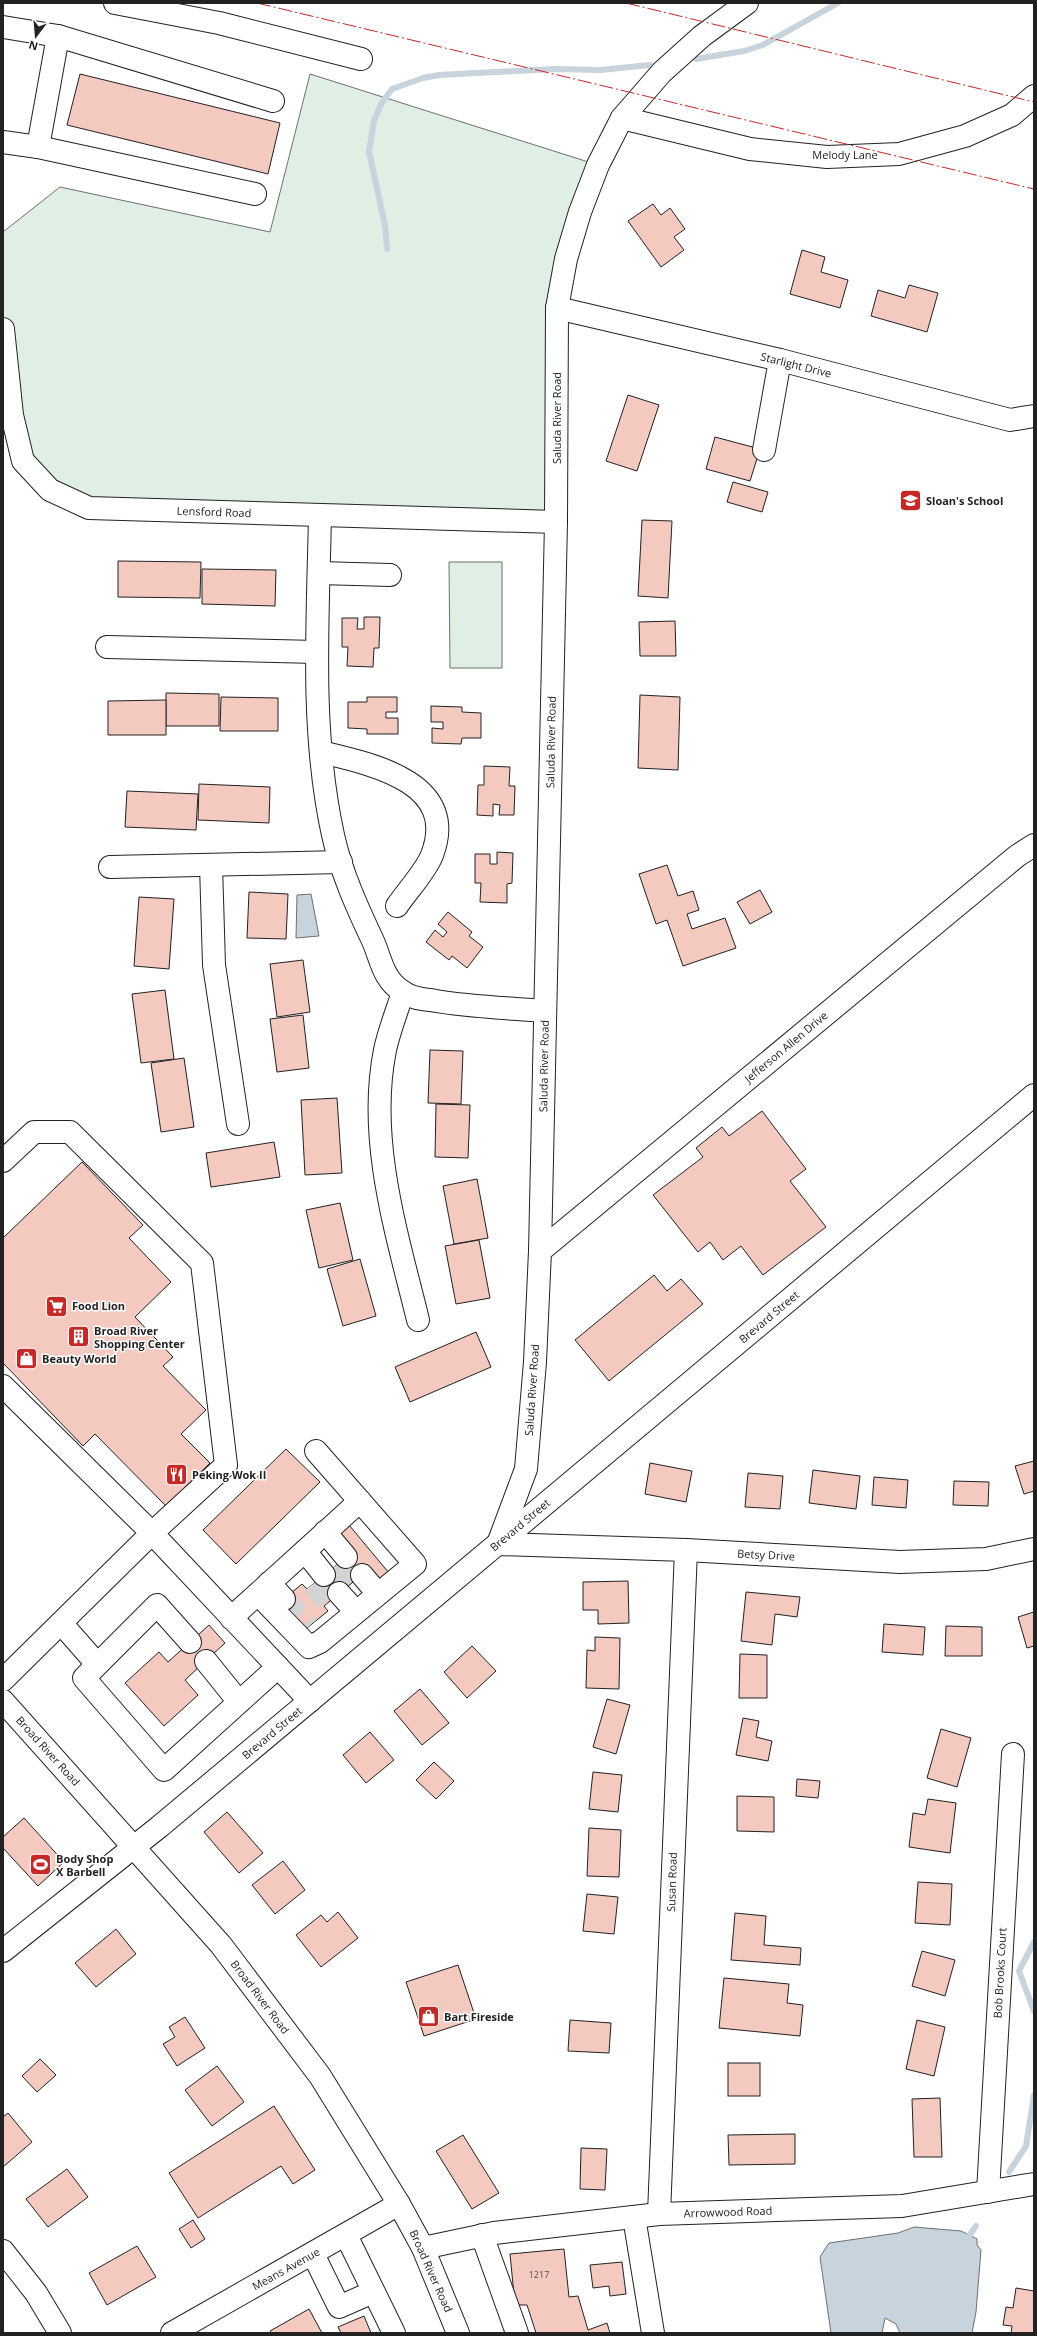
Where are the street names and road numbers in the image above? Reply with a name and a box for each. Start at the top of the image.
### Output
street label: Melody Lane [812,147,878,162]
street label: Starlight Drive [759,348,833,381]
street label: Saluda River Road [549,372,564,464]
street label: Lensford Road [176,503,252,520]
street label: Saluda River Road [542,696,559,788]
street label: Jefferson Allen Drive [740,1007,830,1086]
street label: Saluda River Road [535,1020,552,1112]
street label: Brevard Street [735,1287,802,1346]
street label: Saluda River Road [521,1343,542,1436]
street label: Brevard Street [486,1495,553,1554]
street label: Betsy Drive [737,1545,795,1564]
street label: Brevard Street [238,1703,305,1762]
street label: Broad River Road [13,1713,84,1789]
street label: Susan Road [663,1852,680,1912]
street label: Bob Brooks Court [990,1927,1009,2019]
street label: Broad River Road [228,1957,293,2037]
street label: Arrowwood Road [683,2202,773,2221]
street label: Broad River Road [407,2227,456,2314]
street label: Means Avenue [249,2244,322,2293]

